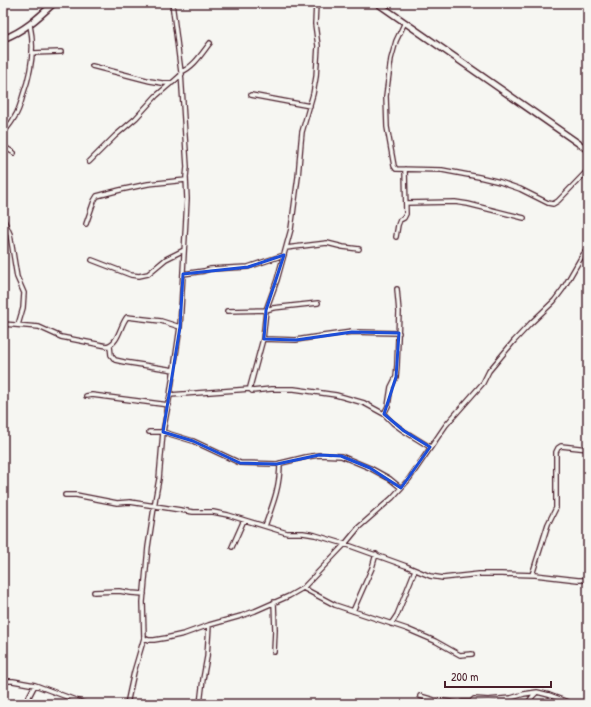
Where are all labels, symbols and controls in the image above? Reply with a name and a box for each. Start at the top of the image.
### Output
scale bar [445,663,551,689]
text: 200 m [451,668,478,685]

